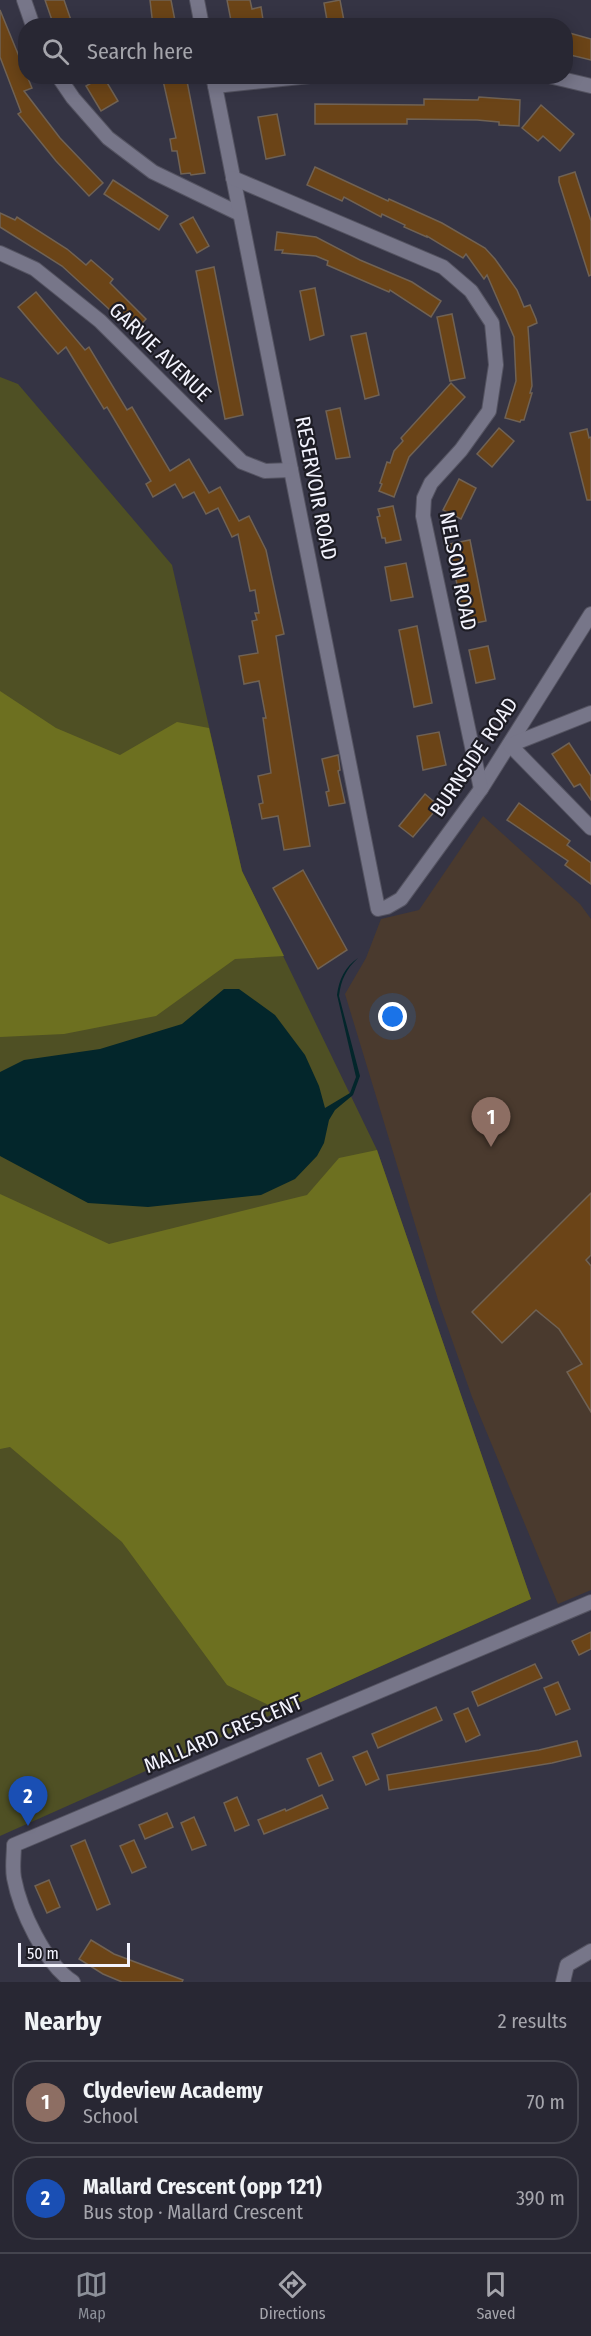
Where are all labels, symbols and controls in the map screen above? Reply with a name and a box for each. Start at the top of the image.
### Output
search box [18,18,573,84]
icon: search [39,35,72,68]
text: Search here [87,38,193,65]
street label: GARVIE AVENUE [104,297,216,407]
street label: RESERVOIR ROAD [289,414,343,562]
street label: NELSON ROAD [434,509,482,633]
street label: BURNSIDE ROAD [425,692,523,822]
your location [378,1002,407,1031]
pin: 1 [472,1098,510,1147]
street label: MALLARD CRESCENT [140,1689,306,1779]
pin: 2 [9,1776,48,1826]
scale bar [18,1940,130,1968]
text: 50 m [27,1944,59,1963]
text: Nearby [24,2006,101,2037]
text: 2 results [498,2009,567,2033]
text: Clydeview Academy [83,2077,263,2104]
text: 1 [41,2090,50,2114]
text: 70 m [527,2090,565,2114]
text: School [83,2104,138,2128]
text: Mallard Crescent (opp 121) [83,2173,322,2200]
text: 2 [41,2186,50,2210]
text: 390 m [516,2186,565,2210]
text: Bus stop · Mallard Crescent [83,2200,303,2224]
tab: Map [75,2268,108,2323]
tab: Directions [259,2268,326,2323]
tab: Saved [476,2268,516,2323]

